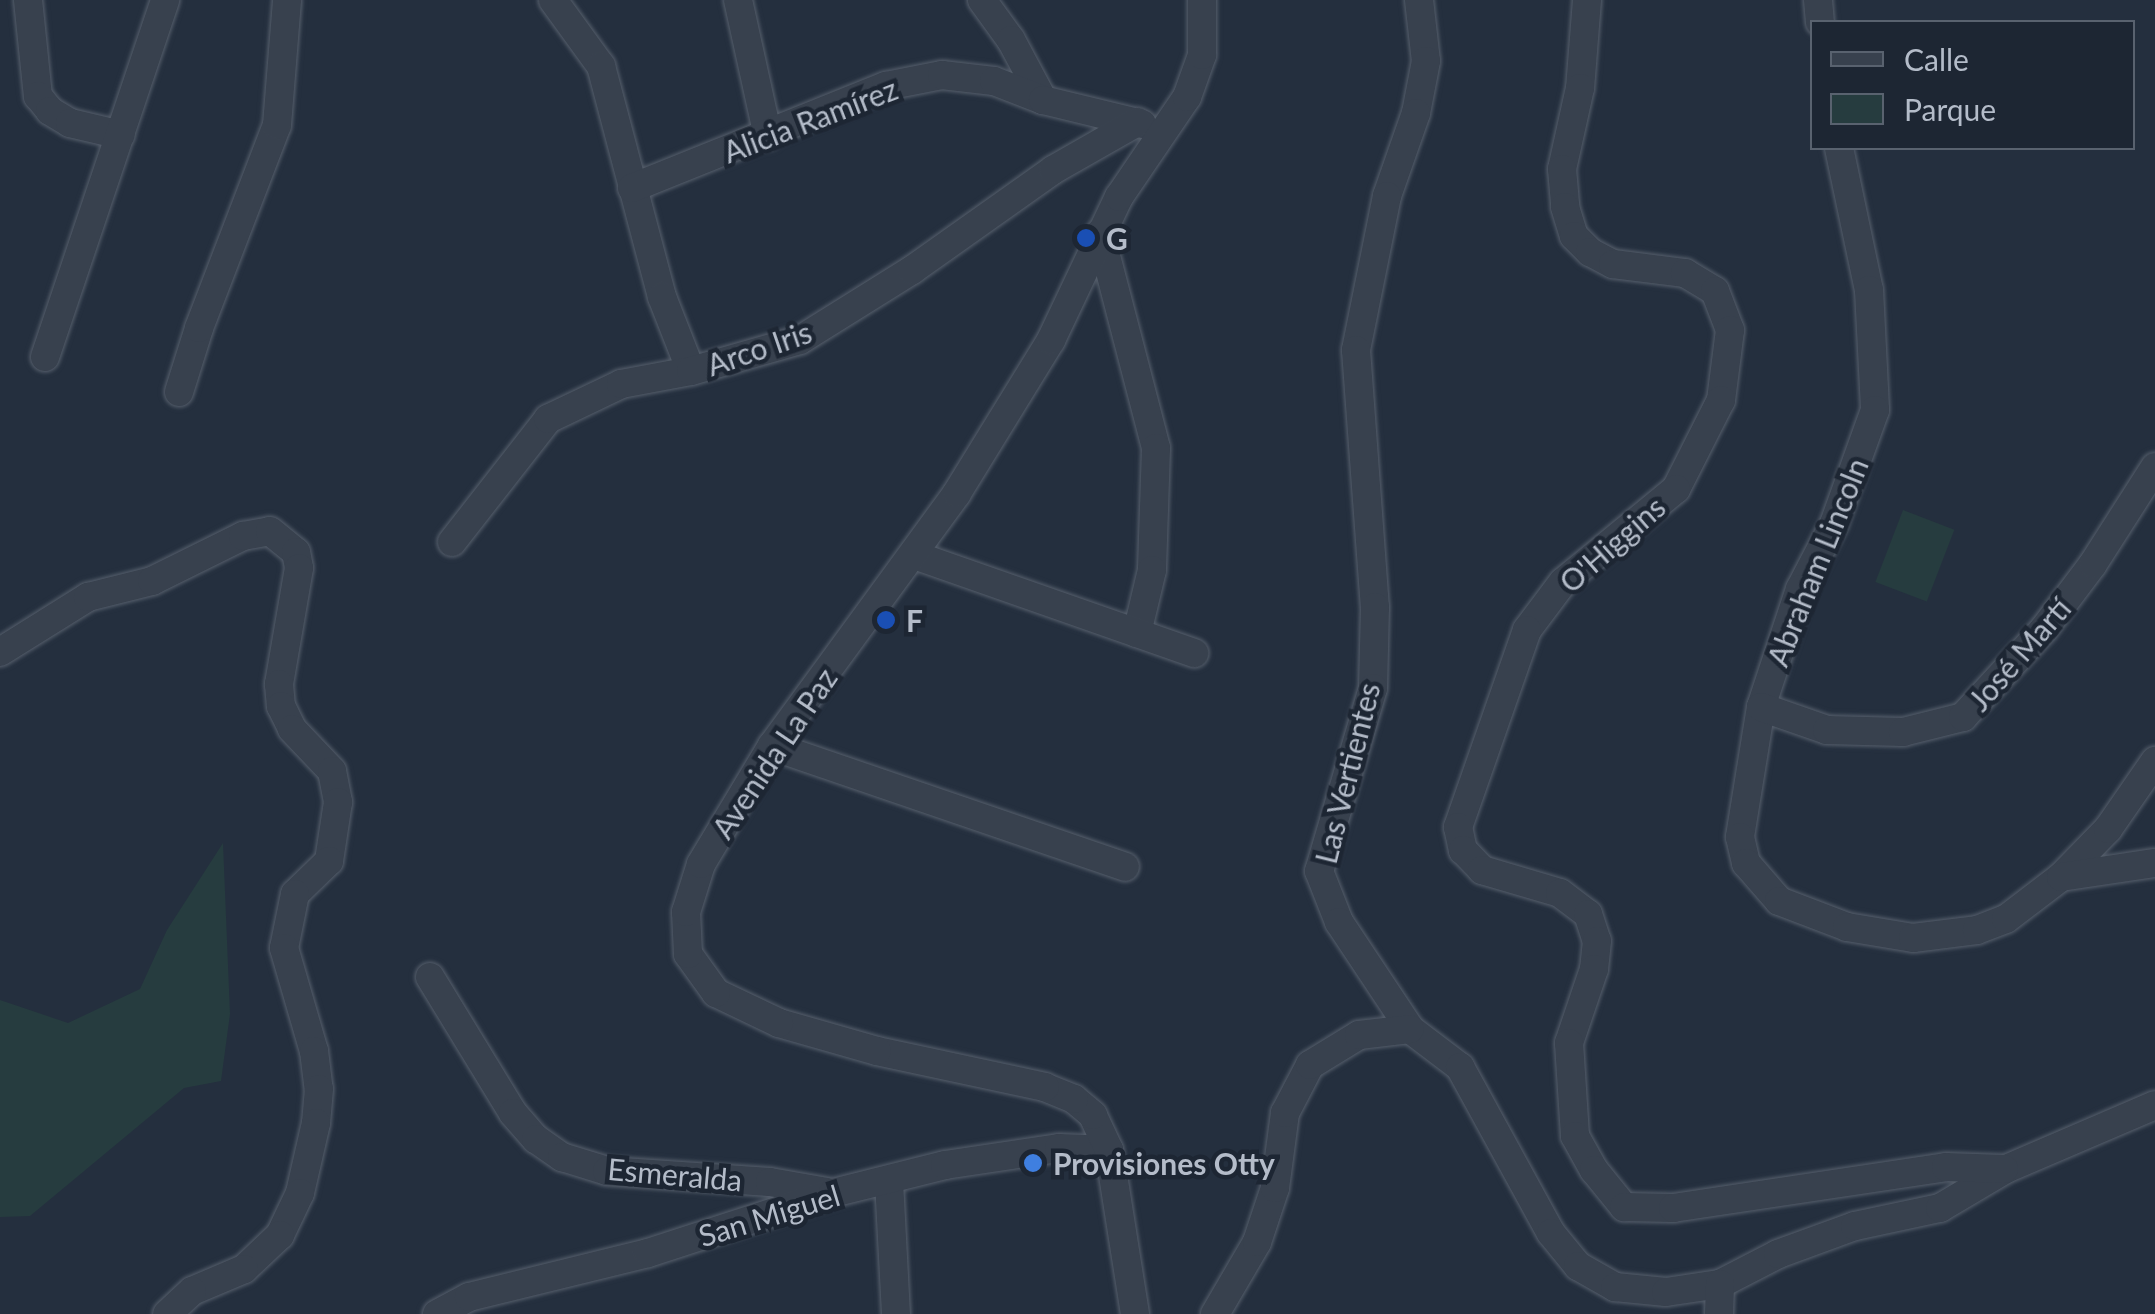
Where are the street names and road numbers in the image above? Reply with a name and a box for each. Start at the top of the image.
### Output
street label: Alicia Ramírez [718,70,902,170]
street label: Arco Iris [702,313,816,383]
street label: Abraham Lincoln [1759,453,1875,671]
street label: O'Higgins [1552,488,1672,600]
street label: José Martí [1960,590,2078,718]
street label: Avenida La Paz [704,661,844,845]
street label: Las Vertientes [1307,678,1387,868]
street label: Esmeralda [606,1150,744,1198]
street label: San Miguel [694,1177,844,1253]

